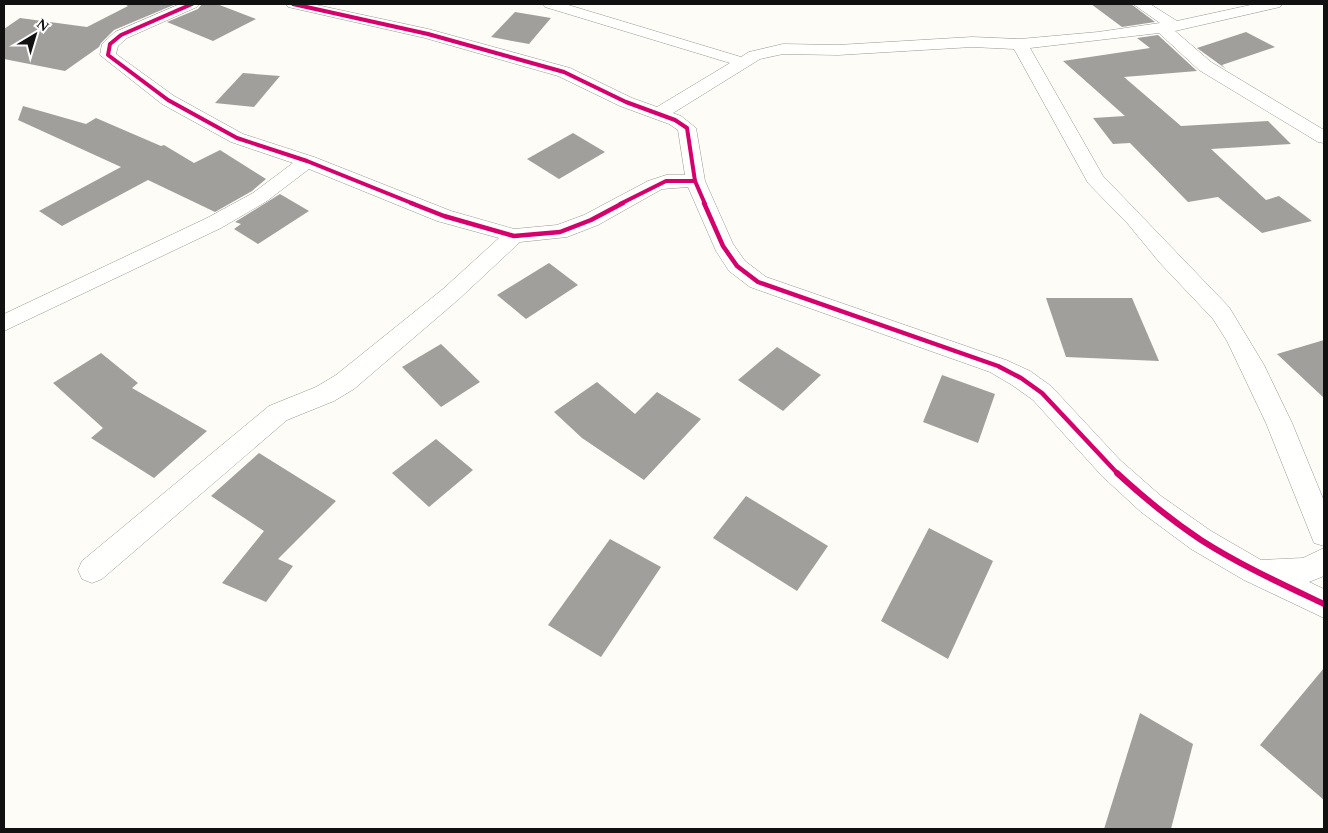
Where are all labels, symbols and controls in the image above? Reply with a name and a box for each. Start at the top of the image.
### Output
north arrow [10,10,60,60]
text: N [32,13,54,37]

